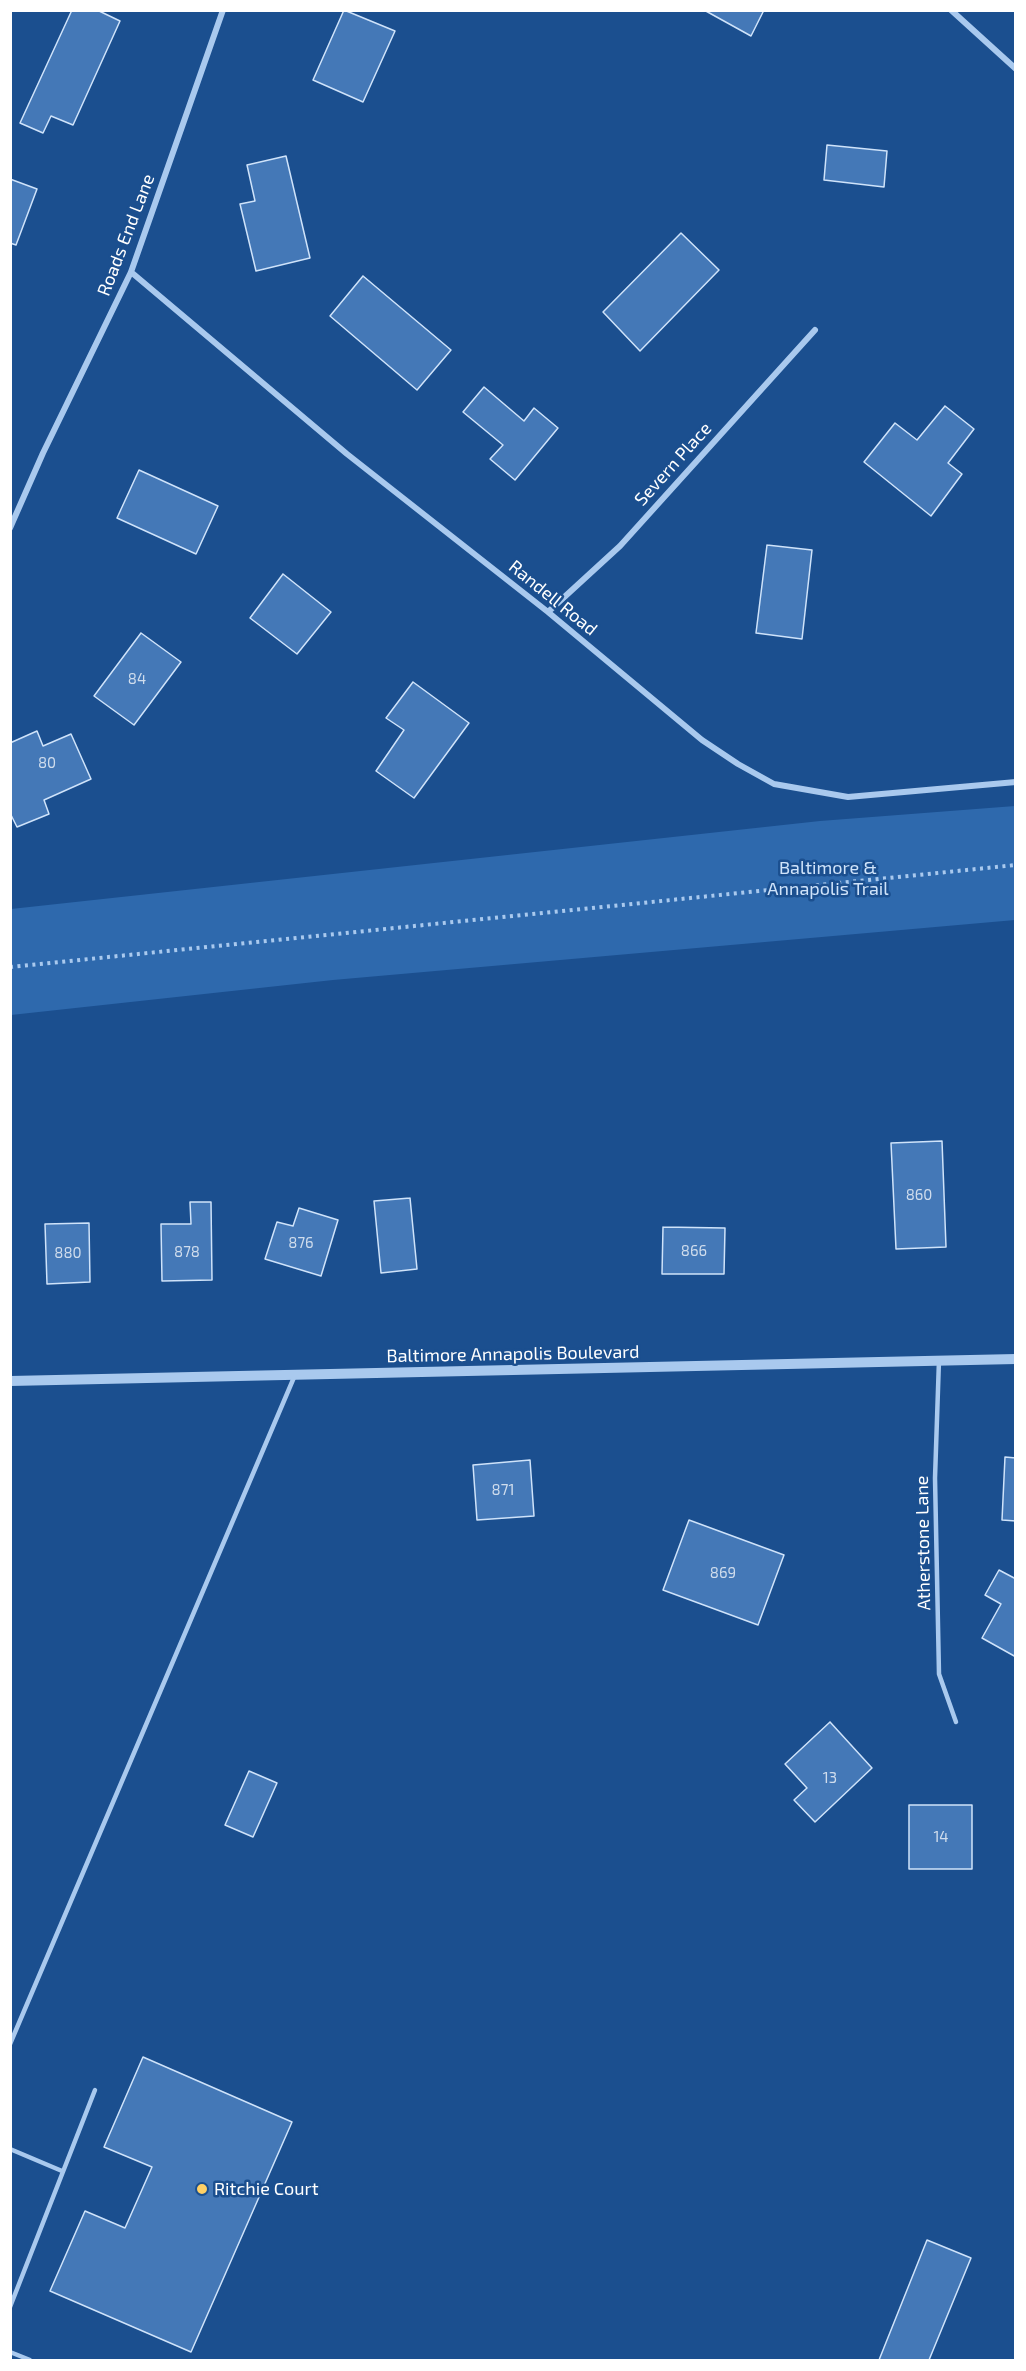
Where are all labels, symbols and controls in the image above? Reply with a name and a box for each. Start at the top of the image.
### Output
street label: Roads End Lane [93,171,159,299]
street label: Severn Place [630,418,716,510]
street label: Randell Road [504,556,602,640]
house number: 84 [128,670,146,688]
house number: 80 [38,754,56,772]
park label: Baltimore & Annapolis Trail [767,857,889,900]
house number: 860 [906,1186,932,1204]
house number: 876 [288,1234,314,1252]
house number: 866 [681,1242,707,1260]
house number: 878 [174,1243,200,1261]
house number: 880 [54,1244,82,1262]
street label: Baltimore Annapolis Boulevard [386,1341,640,1367]
street label: Atherstone Lane [911,1475,935,1611]
house number: 871 [492,1481,514,1499]
house number: 869 [710,1564,736,1582]
house number: 13 [823,1769,837,1787]
house number: 14 [933,1828,949,1846]
place label: Ritchie Court [214,2178,319,2200]
marker: Ritchie Court [195,2182,209,2196]

